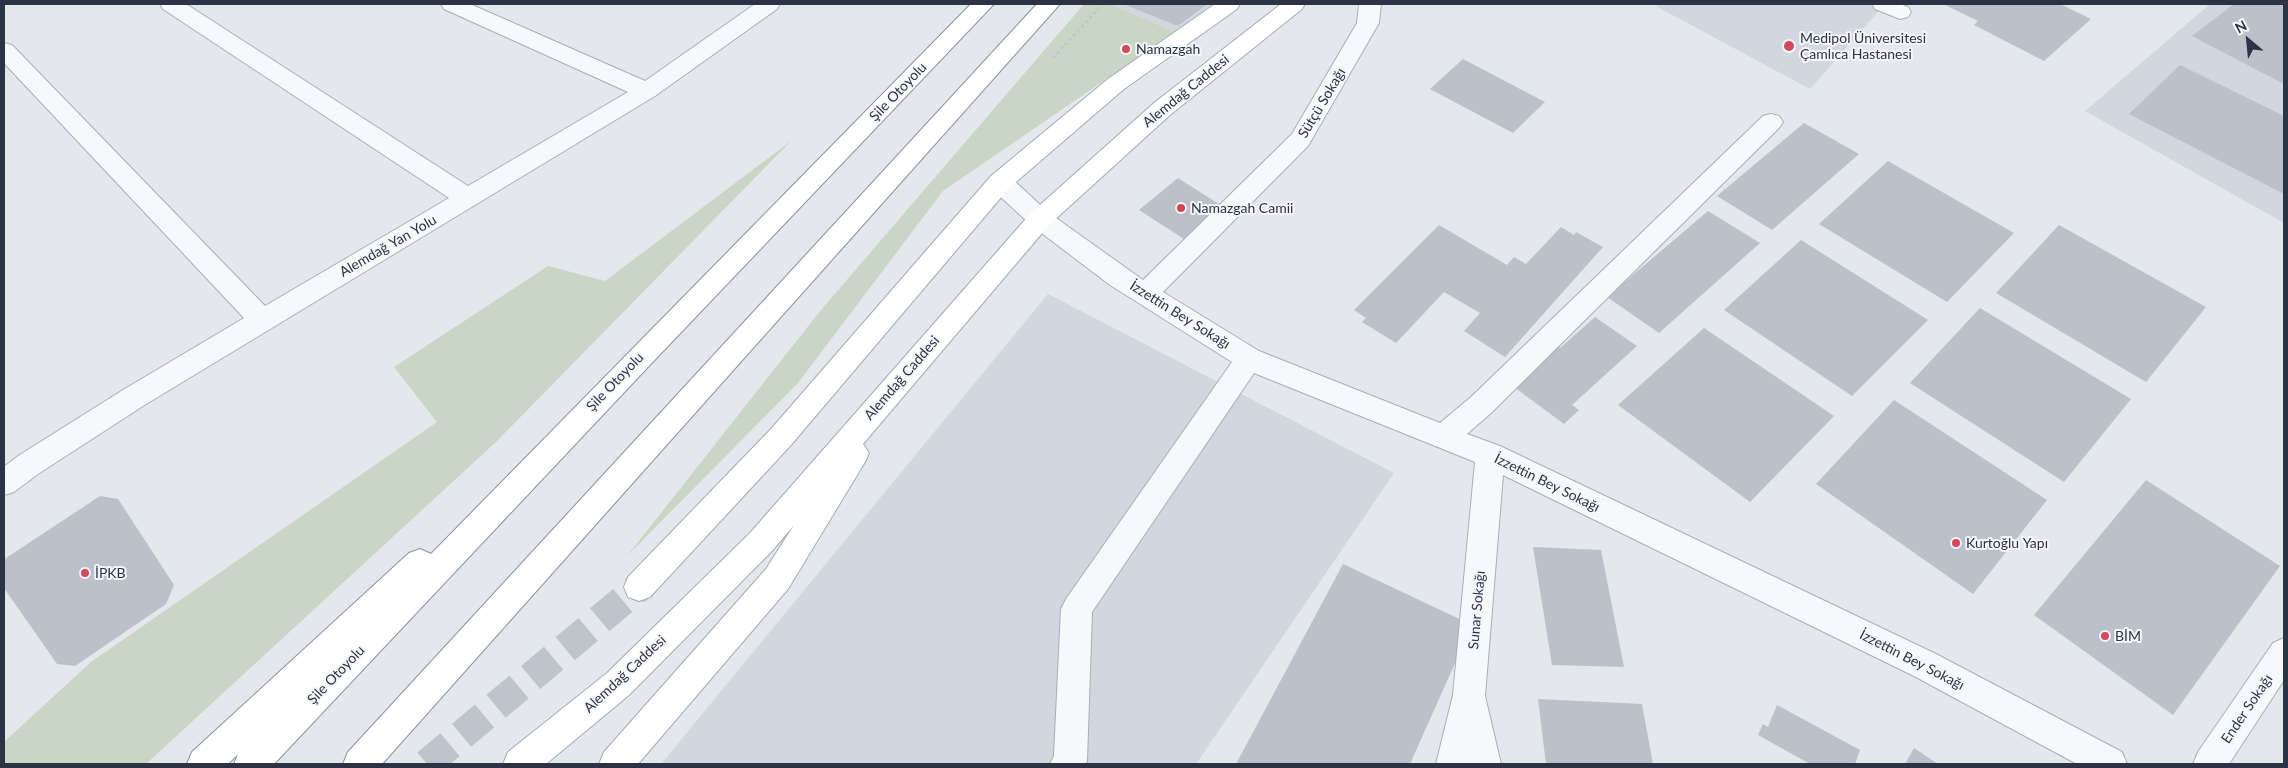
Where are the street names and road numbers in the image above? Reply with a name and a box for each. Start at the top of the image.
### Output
street label: Alemdağ Caddesi [1139,51,1233,131]
street label: Şile Otoyolu [866,59,930,125]
street label: Sütçü Sokağı [1295,65,1349,141]
street label: Alemdağ Yan Yolu [337,211,439,281]
street label: İzzettin Bey Sokağı [1127,277,1233,353]
street label: Alemdağ Caddesi [861,332,943,424]
street label: Şile Otoyolu [583,349,647,415]
street label: İzzettin Bey Sokağı [1492,450,1602,516]
street label: Sunar Sokağı [1465,570,1489,650]
street label: İzzettin Bey Sokağı [1857,626,1967,694]
street label: Alemdağ Caddesi [580,632,670,716]
street label: Şile Otoyolu [304,642,368,708]
street label: Ender Sokağı [2218,671,2276,747]

